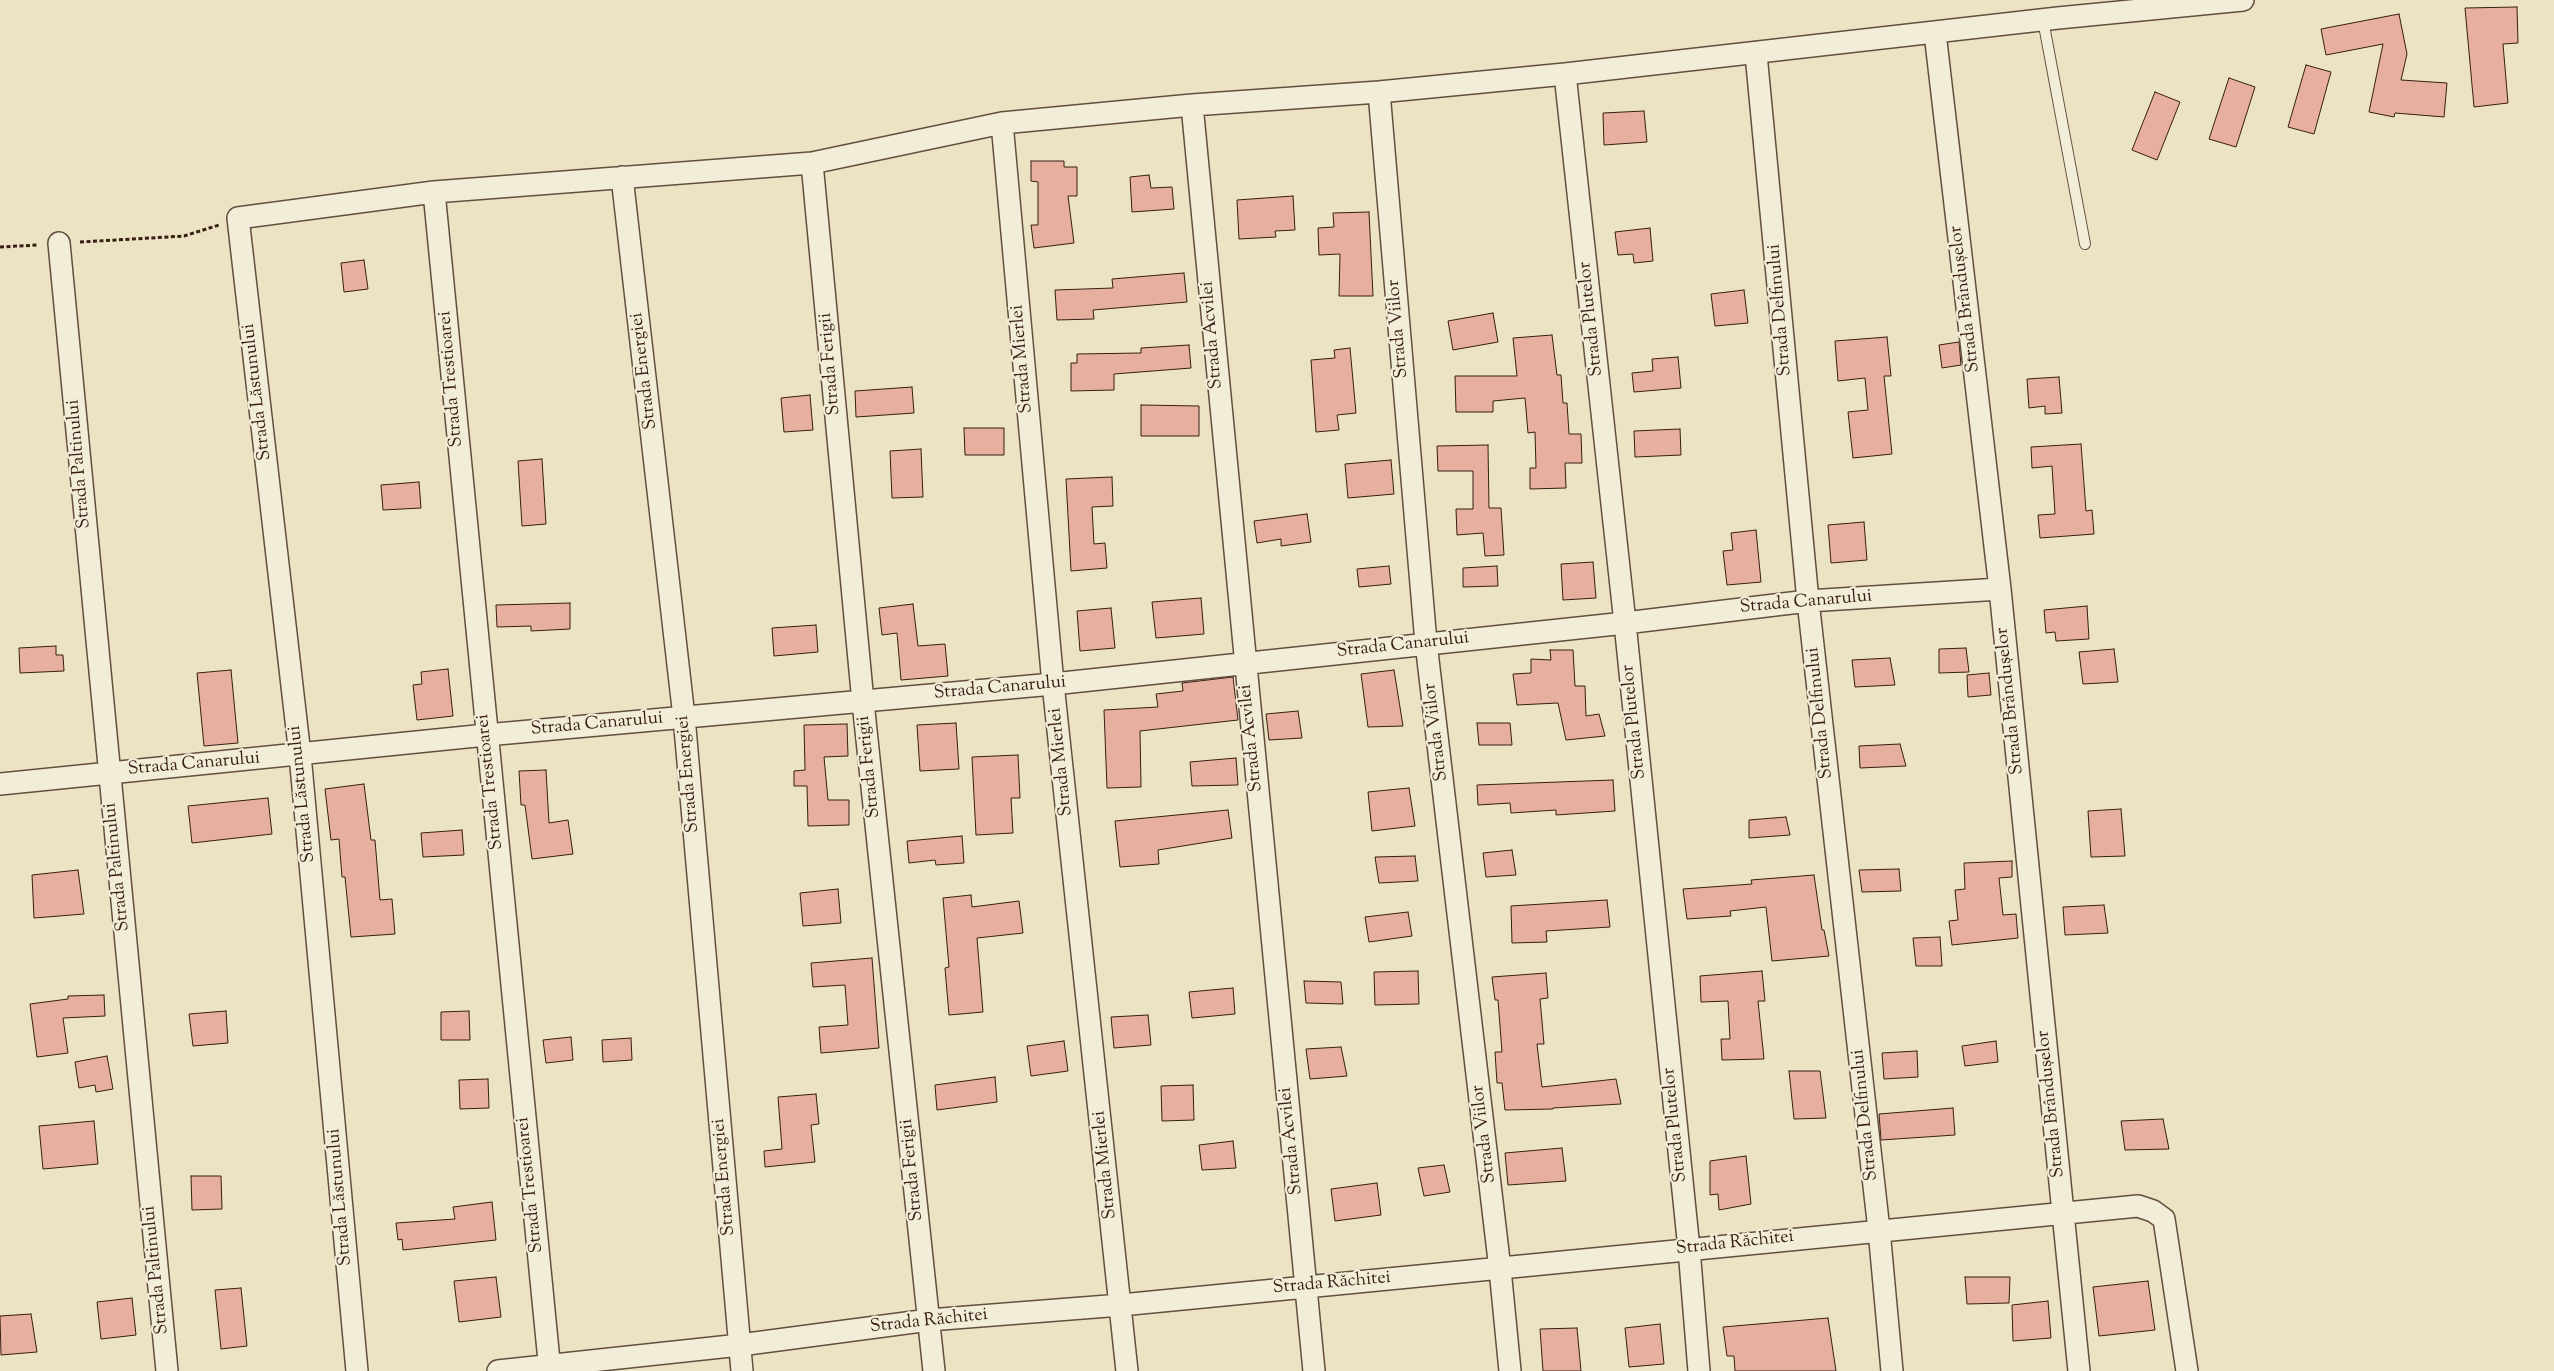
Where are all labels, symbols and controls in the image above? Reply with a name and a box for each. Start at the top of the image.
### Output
street label: Strada Brândușelor [1946,224,1986,374]
street label: Strada Delfinului [1764,243,1798,377]
street label: Strada Plutelor [1575,261,1609,377]
street label: Strada Viilor [1384,279,1414,379]
street label: Strada Acvilei [1198,280,1228,390]
street label: Strada Mierlei [1007,304,1039,414]
street label: Strada Trestioarei [435,310,469,448]
street label: Strada Energiei [627,311,663,431]
street label: Strada Ferigii [816,312,846,416]
street label: Strada Lăstunului [239,322,277,462]
street label: Strada Paltinului [64,399,96,529]
street label: Strada Canarului [1739,586,1873,620]
street label: Strada Brândușelor [1993,626,2029,776]
street label: Strada Canarului [1336,628,1470,664]
street label: Strada Delfinului [1803,646,1839,780]
street label: Strada Plutelor [1618,664,1652,780]
street label: Strada Canarului [933,672,1067,706]
street label: Strada Viilor [1420,681,1454,783]
street label: Strada Acvilei [1236,683,1268,793]
street label: Strada Mierlei [1046,707,1078,817]
street label: Strada Canarului [530,708,664,742]
street label: Strada Trestioarei [473,713,509,851]
street label: Strada Energiei [673,714,705,834]
street label: Strada Ferigii [854,715,886,819]
street label: Strada Lăstunului [285,724,321,864]
street label: Strada Canarului [127,748,261,782]
street label: Strada Paltinului [100,802,136,932]
street label: Strada Brândușelor [2034,1029,2070,1179]
street label: Strada Delfinului [1848,1048,1884,1182]
street label: Strada Plutelor [1659,1067,1693,1183]
street label: Strada Viilor [1468,1083,1502,1185]
street label: Strada Acvilei [1276,1086,1308,1196]
street label: Strada Mierlei [1090,1110,1122,1220]
street label: Strada Trestioarei [513,1116,549,1254]
street label: Strada Energiei [709,1117,741,1237]
street label: Strada Ferigii [897,1118,929,1222]
street label: Strada Lăstunului [324,1127,358,1267]
street label: Strada Paltinului [139,1205,175,1335]
street label: Strada Răchitei [1675,1227,1795,1261]
street label: Strada Răchitei [1272,1268,1392,1300]
street label: Strada Răchitei [869,1305,989,1339]

